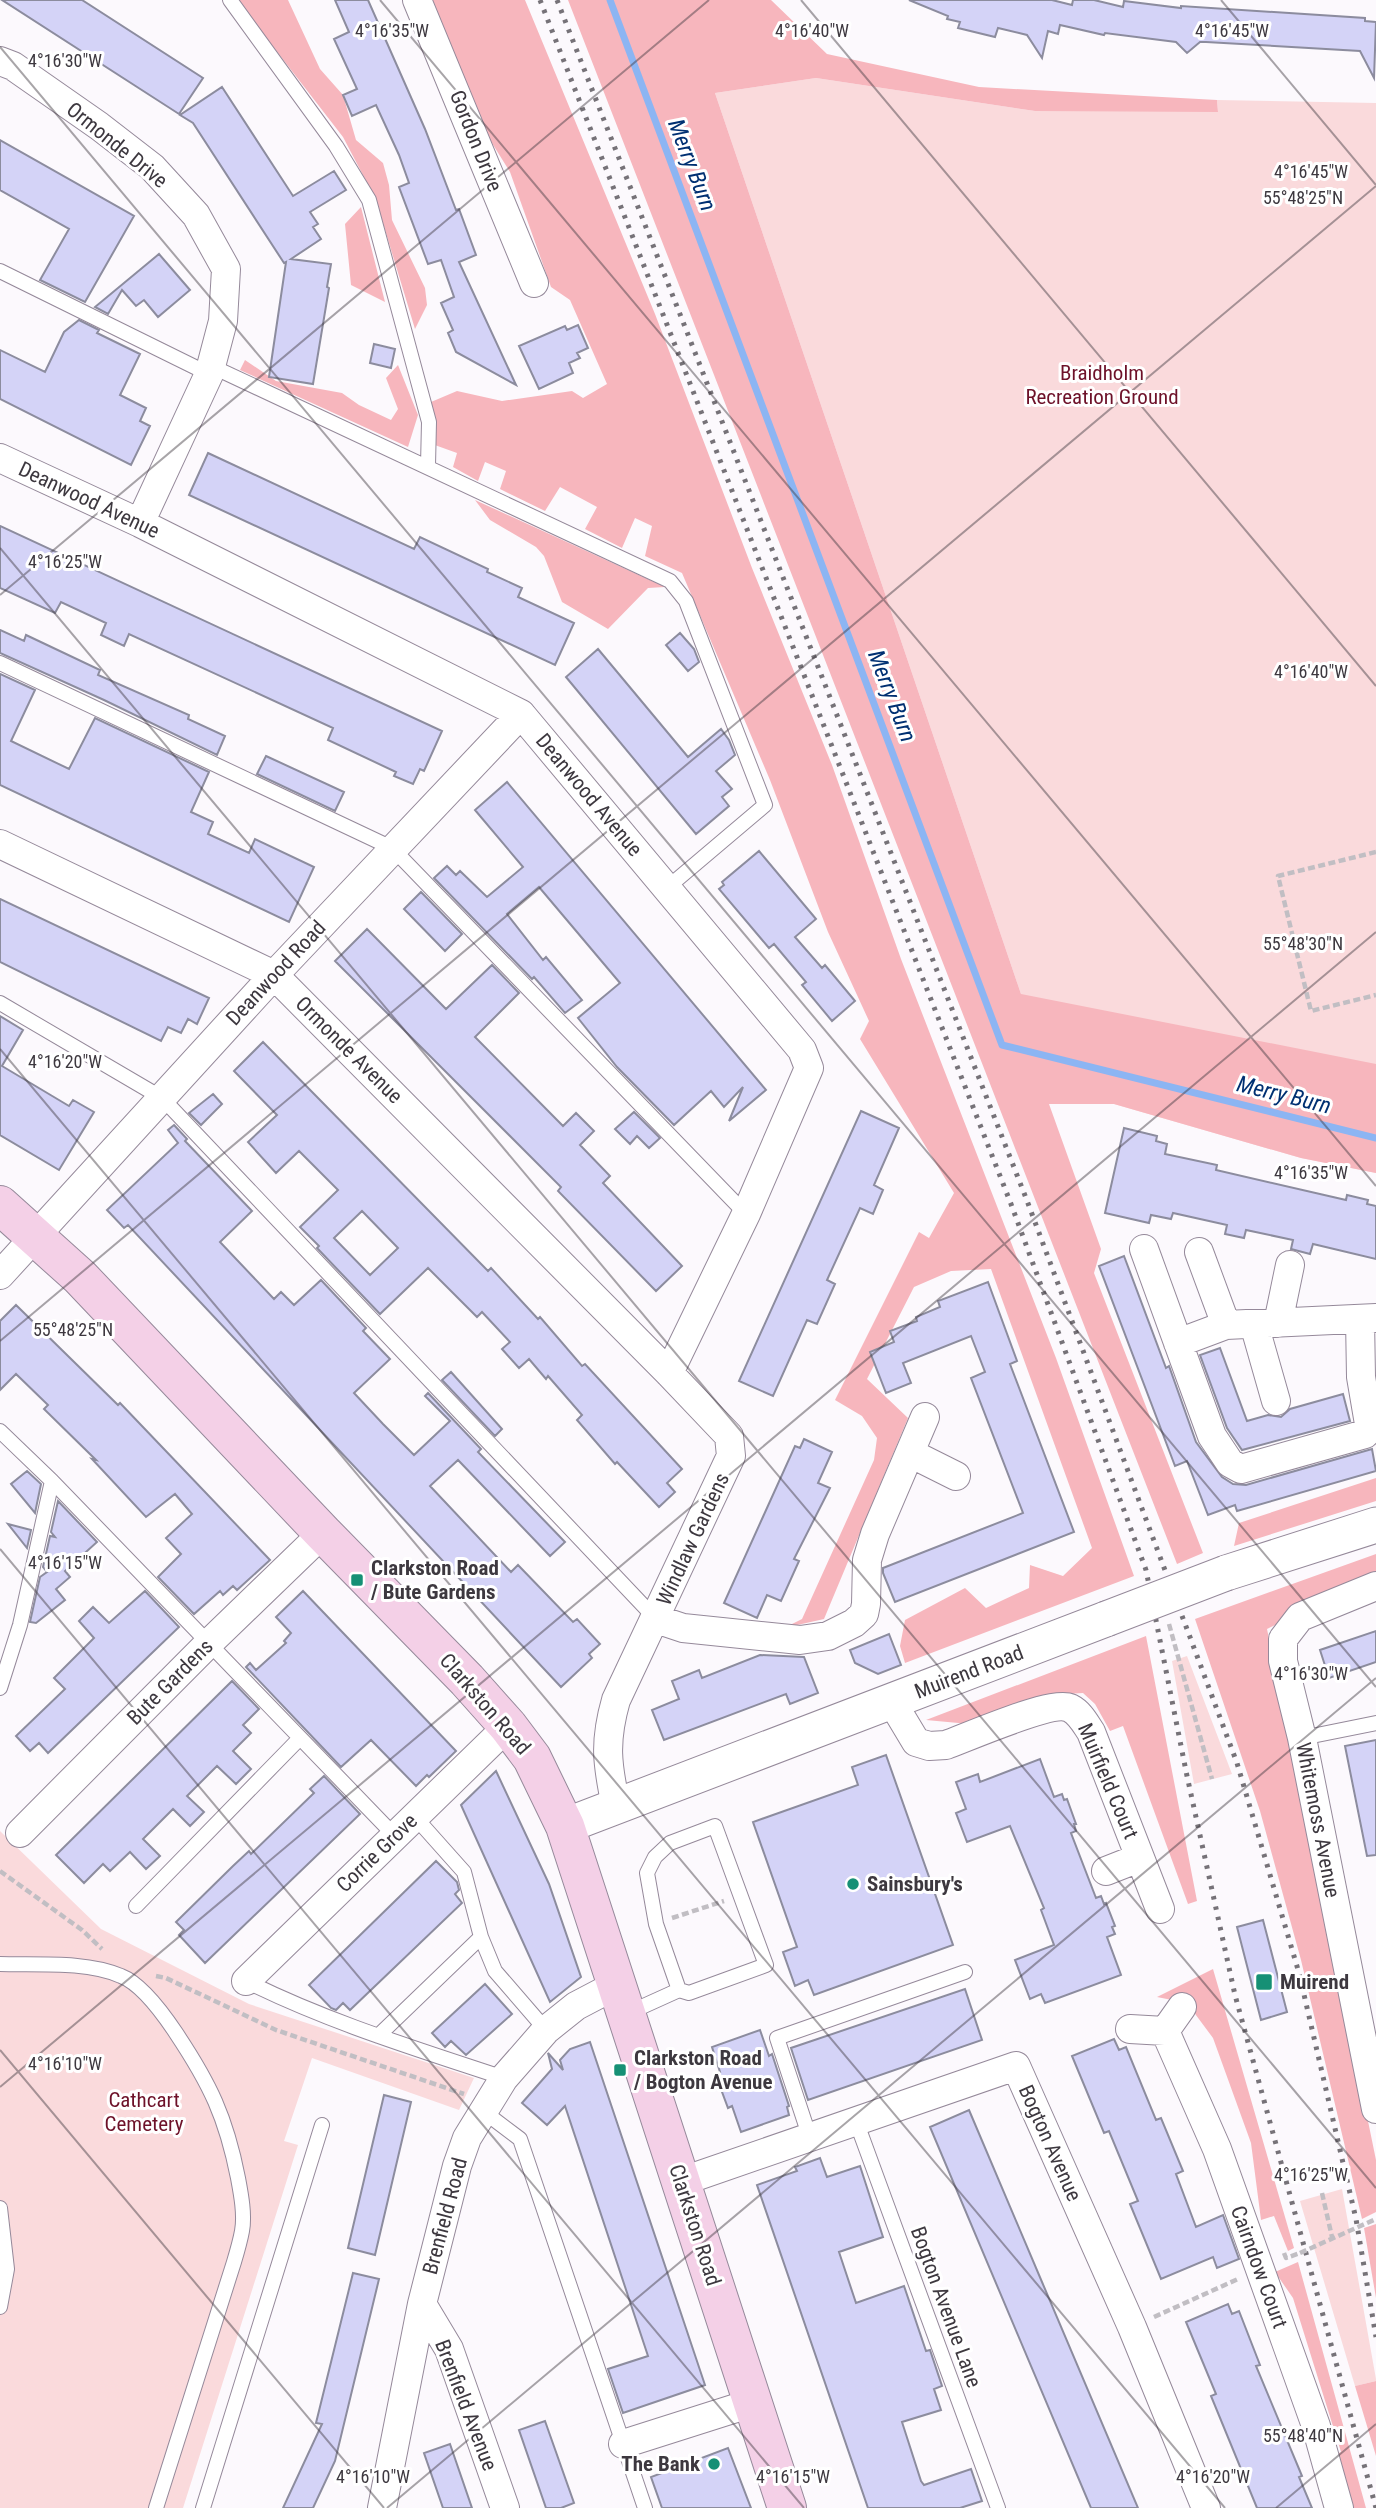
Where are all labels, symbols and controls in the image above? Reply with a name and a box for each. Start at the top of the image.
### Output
text: 4°16'35"W [355,20,429,41]
text: 4°16'40"W [775,20,849,41]
text: 4°16'45"W [1195,20,1269,41]
text: 4°16'30"W [28,50,102,71]
street label: Gordon Drive [445,87,507,195]
street label: Ormonde Drive [62,97,172,193]
water label: Merry Burn [662,115,722,215]
text: 4°16'45"W [1274,161,1348,182]
text: 55°48'25"N [1263,187,1343,208]
park label: Braidholm Recreation Ground [1025,361,1179,409]
street label: Deanwood Avenue [15,457,163,543]
text: 4°16'25"W [28,551,102,572]
water label: Merry Burn [862,646,922,746]
text: 4°16'40"W [1274,661,1348,682]
street label: Deanwood Avenue [531,729,647,861]
street label: Deanwood Road [221,916,331,1030]
text: 55°48'30"N [1263,933,1343,954]
street label: Ormonde Avenue [291,992,407,1108]
text: 4°16'20"W [28,1051,102,1072]
water label: Merry Burn [1234,1070,1334,1120]
text: 4°16'35"W [1274,1162,1348,1183]
text: 55°48'25"N [33,1319,113,1340]
street label: Windlaw Gardens [652,1469,734,1609]
text: 4°16'15"W [28,1552,102,1573]
place label: Clarkston Road / Bute Gardens [370,1556,499,1604]
marker: Clarkston Road / Bute Gardens [349,1572,365,1588]
street label: Bute Gardens [122,1634,218,1730]
street label: Muirend Road [911,1640,1027,1704]
street label: Clarkston Road [435,1649,535,1759]
text: 4°16'30"W [1274,1663,1348,1684]
street label: Muirfield Court [1073,1720,1143,1842]
street label: Whitemoss Avenue [1291,1740,1345,1900]
street label: Corrie Grove [332,1809,422,1897]
place label: Sainsbury's [867,1872,963,1896]
marker: Sainsbury's [845,1876,861,1892]
place label: Muirend [1280,1970,1349,1994]
marker: Muirend [1254,1972,1274,1992]
place label: Clarkston Road / Bogton Avenue [633,2046,772,2094]
text: 4°16'10"W [28,2053,102,2074]
marker: Clarkston Road / Bogton Avenue [612,2062,628,2078]
street label: Bogton Avenue [1014,2081,1086,2205]
park label: Cathcart Cemetery [105,2088,184,2136]
street label: Brenfield Road [418,2155,472,2277]
street label: Clarkston Road [664,2161,726,2289]
text: 4°16'25"W [1274,2164,1348,2185]
street label: Cairndow Court [1226,2203,1292,2331]
street label: Bogton Avenue Lane [906,2223,986,2391]
street label: Brenfield Avenue [430,2336,502,2474]
text: 55°48'40"N [1263,2425,1343,2446]
place label: The Bank [621,2452,701,2476]
marker: The Bank [706,2456,722,2472]
text: 4°16'10"W [336,2466,410,2487]
text: 4°16'15"W [756,2466,830,2487]
text: 4°16'20"W [1176,2466,1250,2487]

